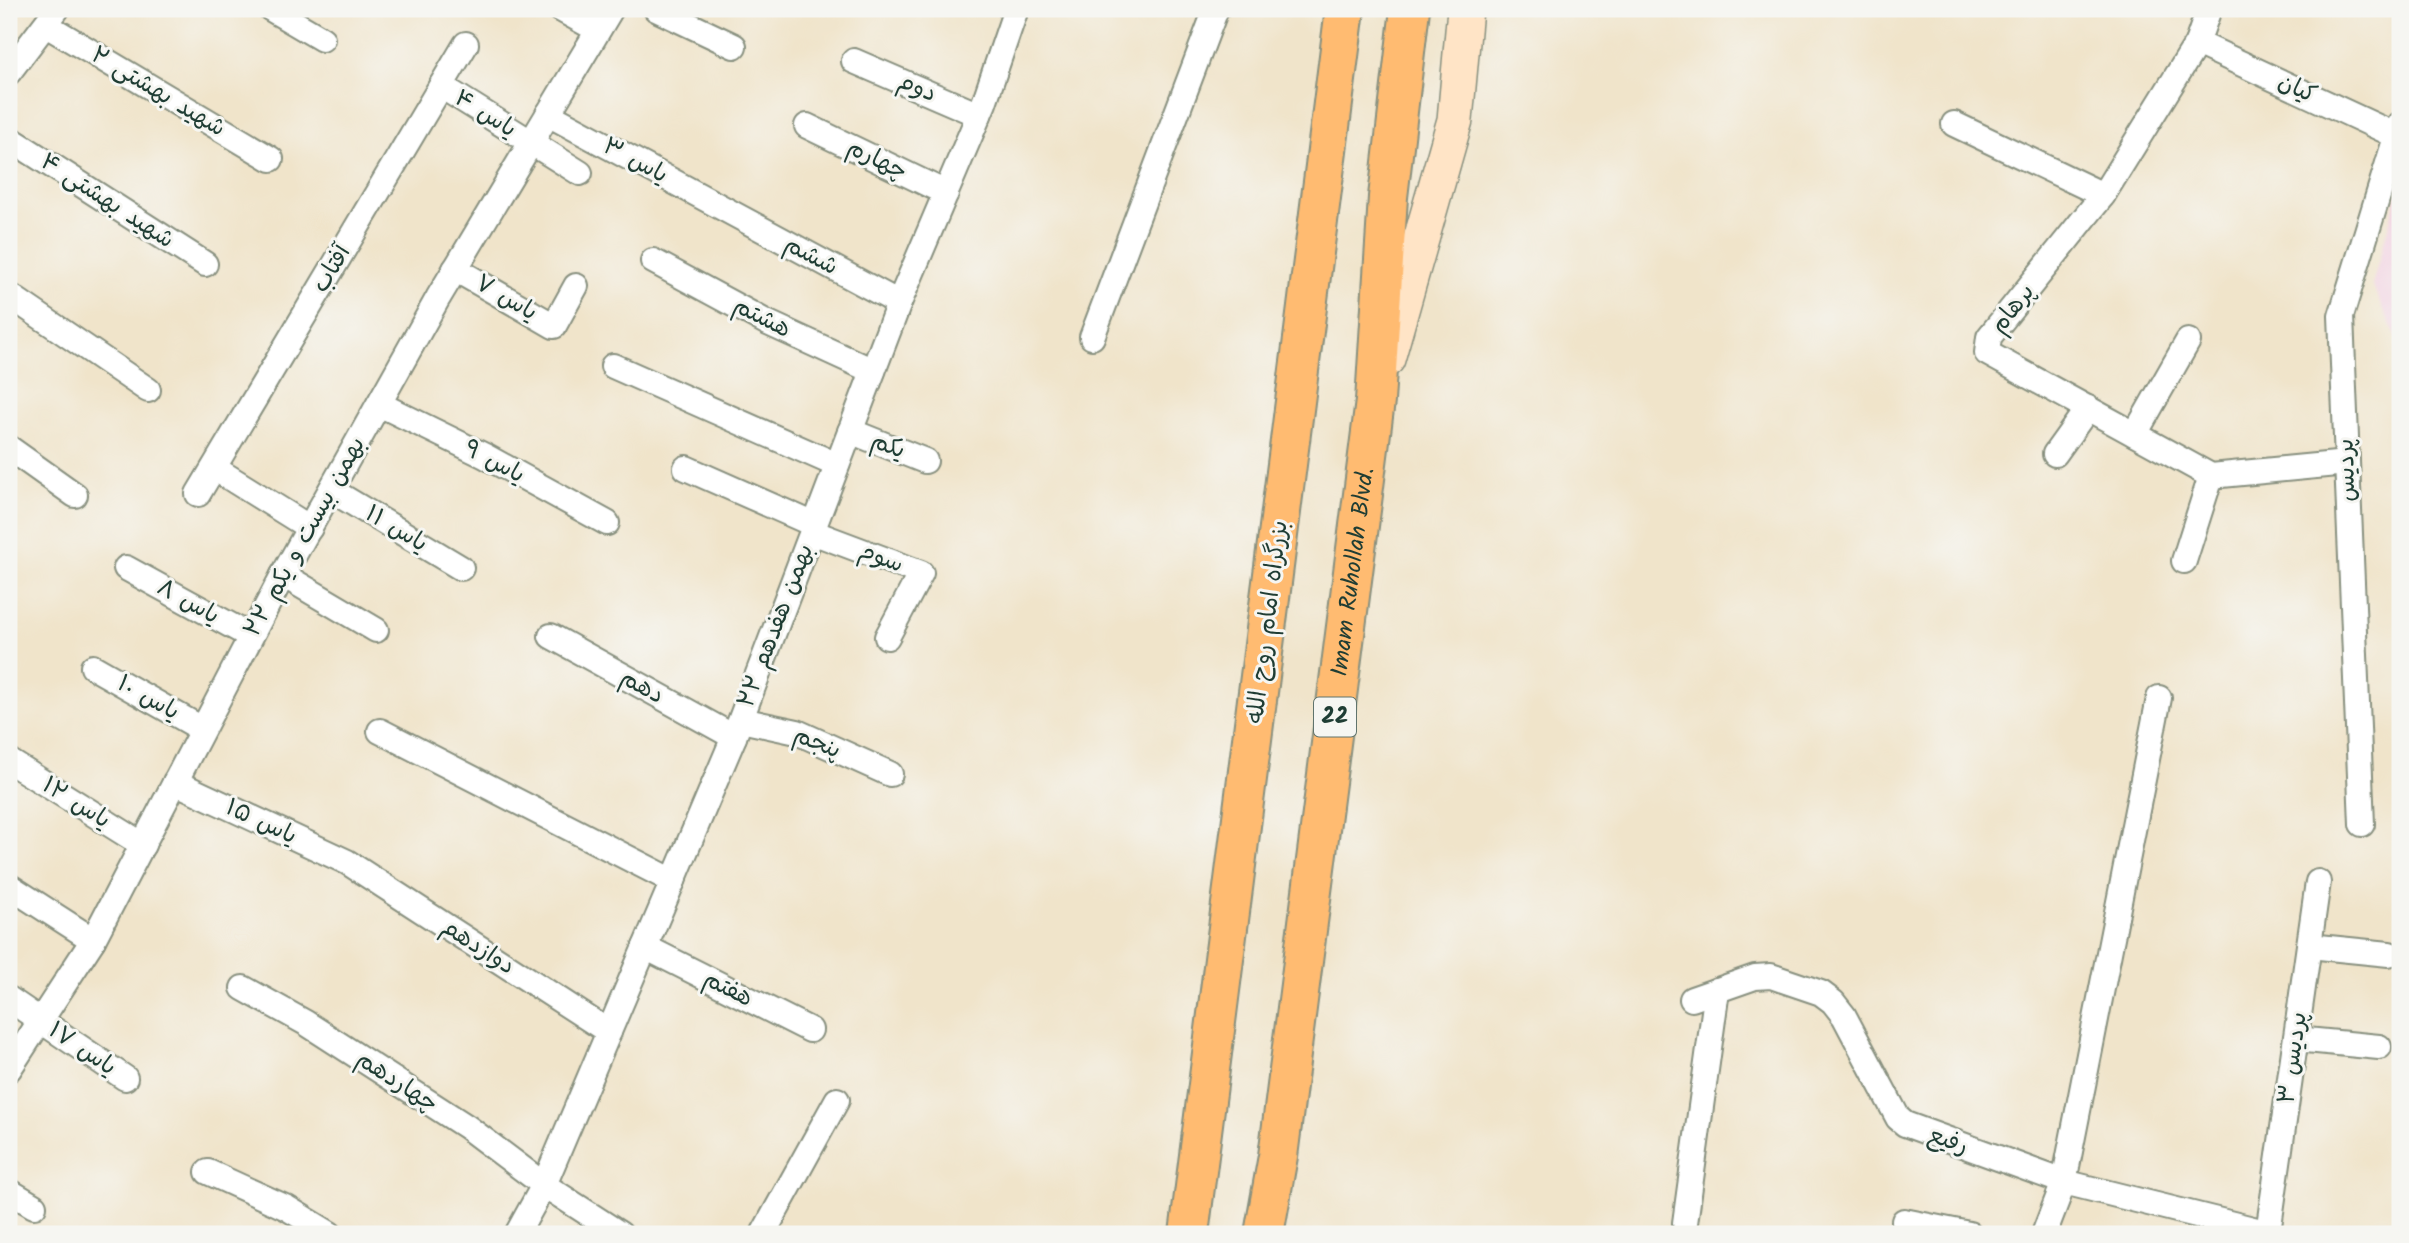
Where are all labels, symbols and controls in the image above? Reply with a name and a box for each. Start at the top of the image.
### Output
street label: شهید بهشتی ۲ [83,36,233,148]
street label: دوم [891,62,943,114]
street label: کیان [2271,63,2323,115]
street label: یاس ۴ [446,79,524,149]
street label: یاس ۳ [595,127,675,195]
street label: چهارم [840,129,914,191]
street label: شهید بهشتی ۴ [32,143,182,259]
street label: ششم [777,225,845,287]
street label: آفتاب [302,236,362,301]
street label: یاس ۷ [467,264,545,332]
street label: پرهام [1981,275,2045,343]
street label: هشتم [726,287,798,349]
street label: یکم [865,422,911,470]
street label: ۲۲ بهمن بیست و یکم [234,429,376,645]
street label: یاس ۹ [456,429,532,495]
street label: پردیس [2326,438,2368,502]
street label: Imam Ruhollah Blvd. [1320,465,1386,679]
street label: یاس ۱۱ [357,495,435,563]
street label: بزرگراه امام روح الله [1236,518,1300,726]
street label: سوم [853,532,909,584]
street label: ۲۲ بهمن هفدهم [727,538,825,714]
street label: یاس ۸ [149,569,227,635]
street label: دهم [613,659,671,715]
street label: یاس ۱۰ [109,665,187,731]
road number: 22 [1314,698,1356,736]
street label: پنجم [787,716,847,770]
street label: یاس ۱۲ [34,767,118,839]
street label: یاس ۱۵ [219,788,303,856]
street label: دوازدهم [433,908,523,986]
street label: هفتم [696,960,760,1018]
street label: پردیس ۳ [2267,1009,2319,1107]
street label: یاس ۱۷ [40,1012,124,1086]
street label: چهاردهم [348,1041,446,1123]
street label: رفیع [1922,1116,1974,1166]

